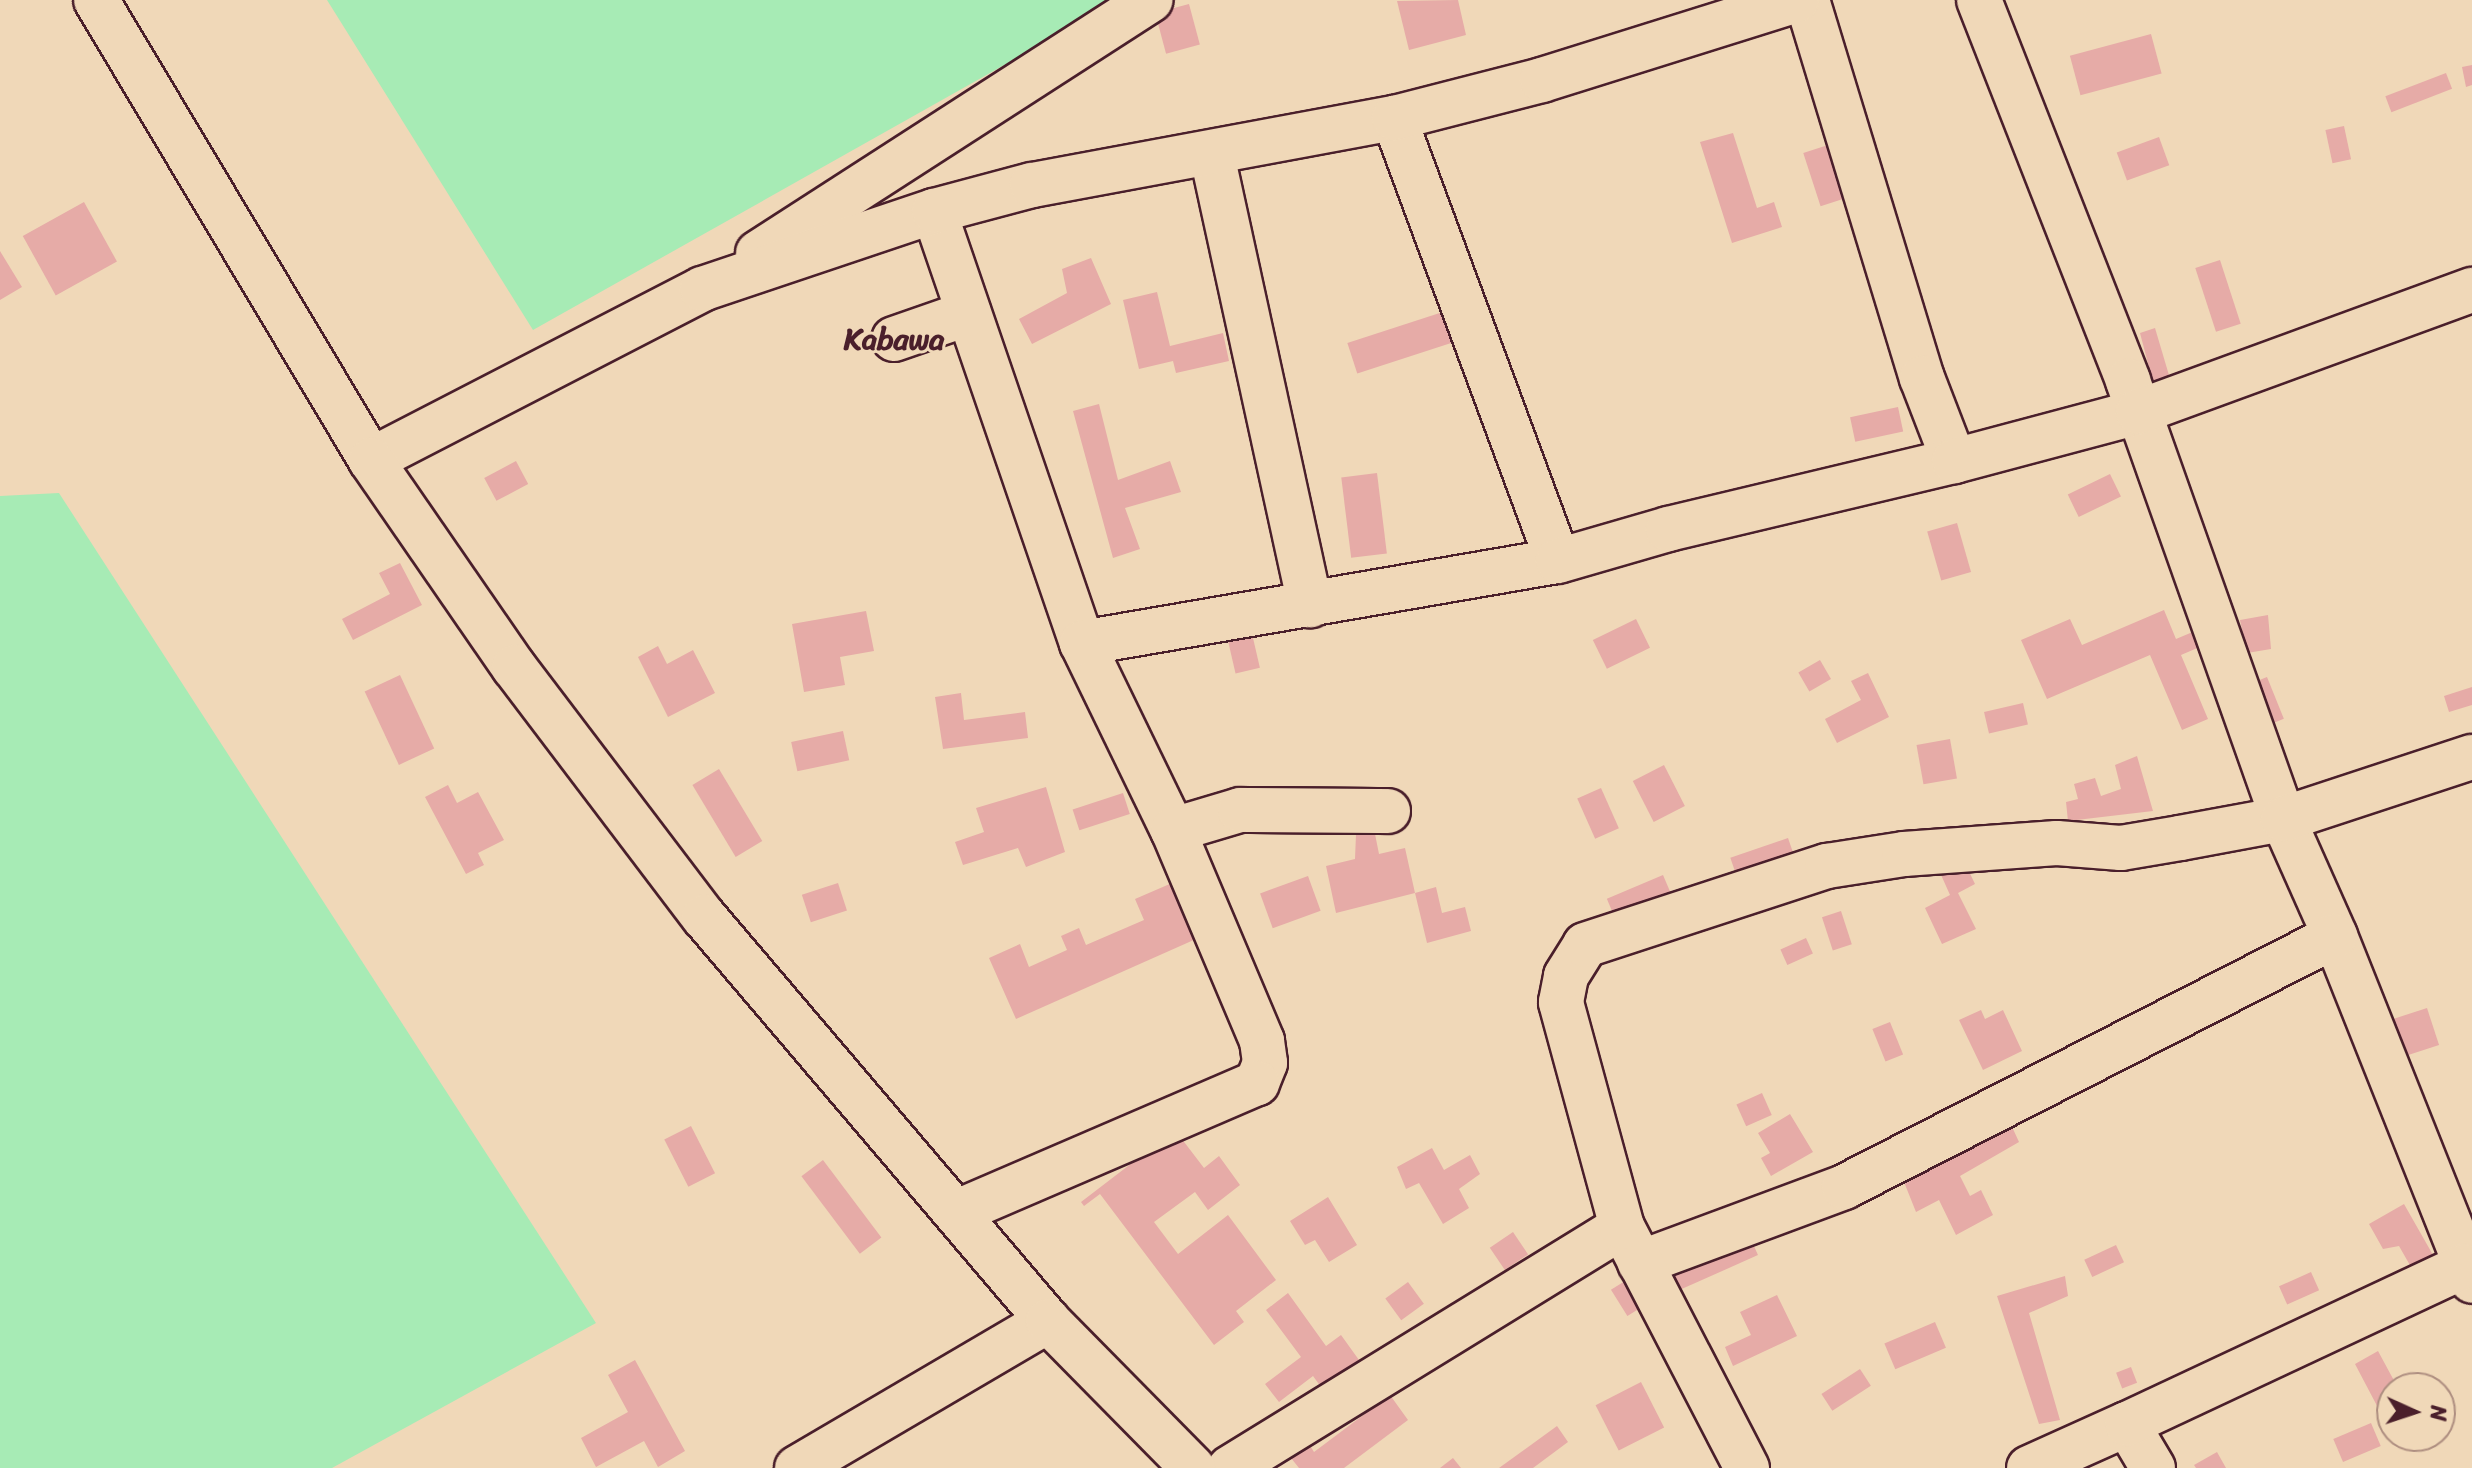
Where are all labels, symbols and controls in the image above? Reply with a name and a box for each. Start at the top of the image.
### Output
district label: Kabawa [844,321,944,357]
north arrow [2376,1372,2456,1452]
text: N [2419,1405,2458,1422]

